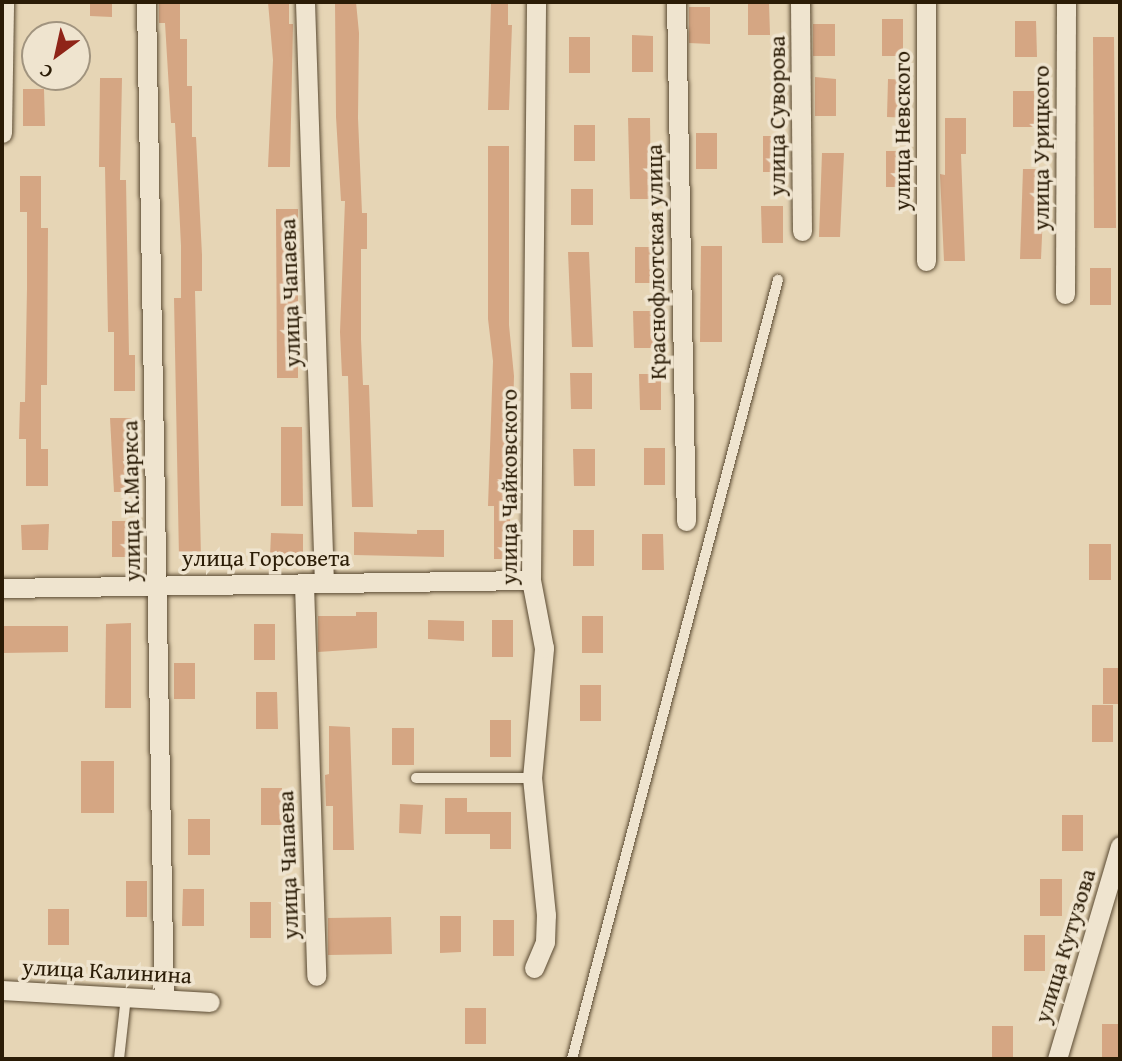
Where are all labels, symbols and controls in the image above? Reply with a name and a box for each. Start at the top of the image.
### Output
north arrow [21,21,91,91]
street label: улица Суворова [763,36,791,196]
street label: улица Невского [888,51,916,211]
text: С [34,57,58,87]
street label: улица Урицкого [1027,65,1055,231]
street label: Краснофлотская улица [640,144,672,380]
street label: улица Чапаева [274,218,306,368]
street label: улица Чайковского [495,389,523,585]
street label: улица К.Маркса [116,420,146,582]
street label: улица Горсовета [182,544,350,572]
street label: улица Чапаева [272,790,304,940]
street label: улица Кутузова [1028,866,1102,1026]
street label: улица Калинина [21,953,193,989]

